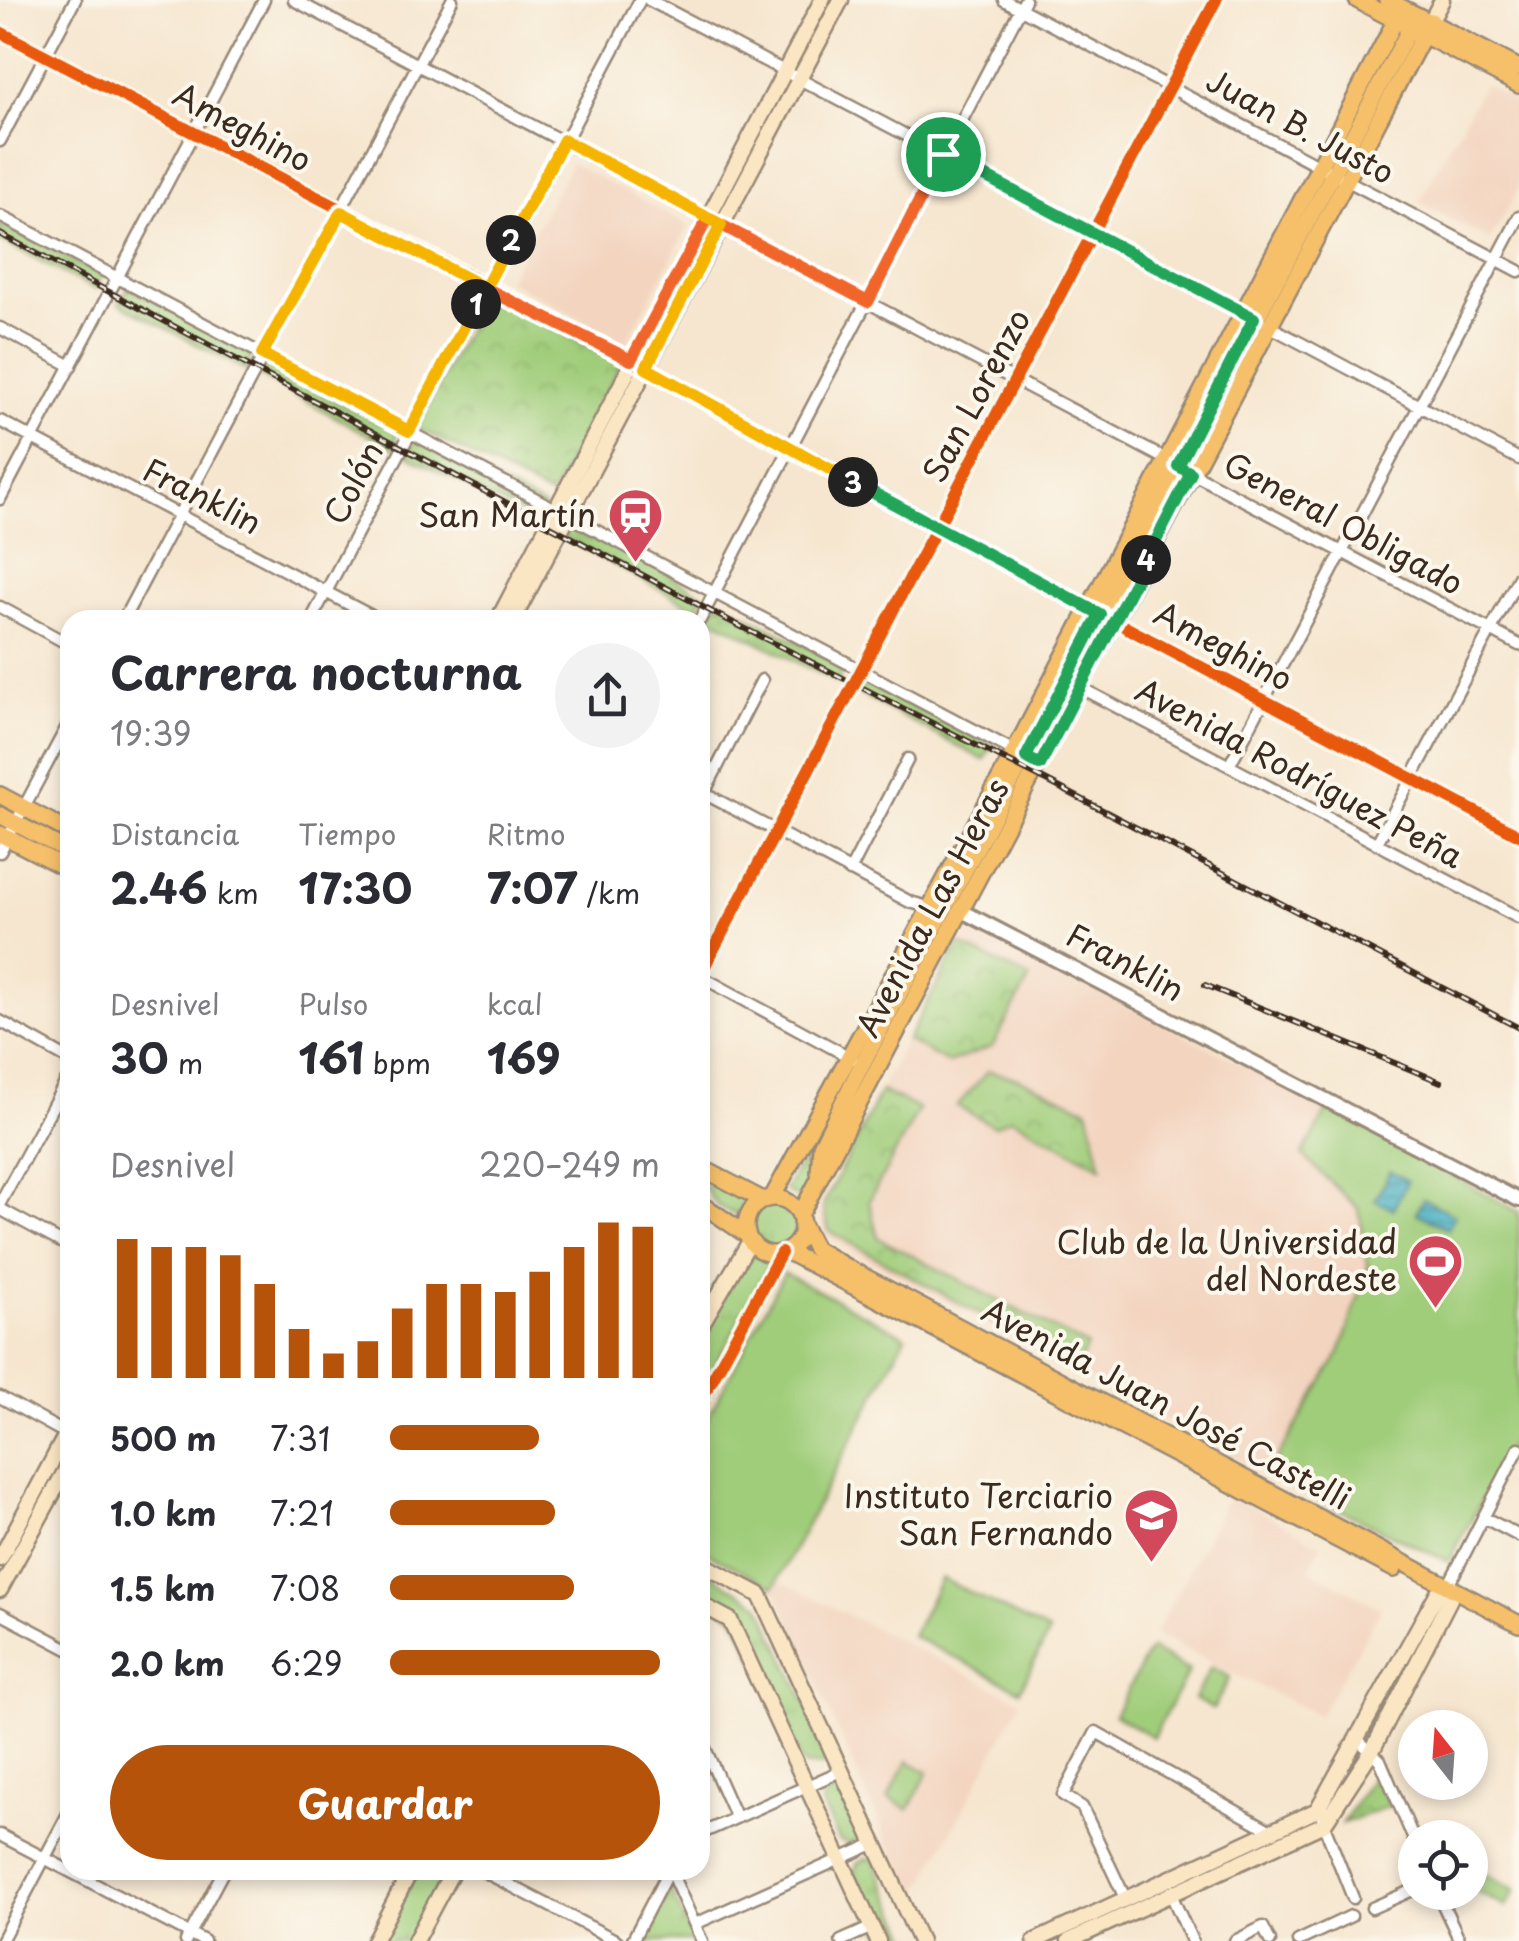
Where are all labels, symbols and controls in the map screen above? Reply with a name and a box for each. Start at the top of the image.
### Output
street label: Juan B. Justo [1198,55,1404,195]
street label: Ameghino [165,70,321,183]
pin [901,112,986,197]
icon: arrive [916,127,971,182]
pin: 2 [486,215,536,265]
text: 2 [501,218,521,261]
pin: 1 [451,279,501,329]
text: 1 [469,282,483,325]
street label: San Lorenzo [909,300,1041,491]
street label: Colón [310,432,394,532]
street label: General Obligado [1216,439,1472,606]
street label: Franklin [135,445,271,546]
pin: 3 [828,457,878,507]
text: 3 [844,460,862,503]
station icon: San Martín [605,486,665,565]
place label: San Martín [418,490,596,538]
pin: 4 [1121,535,1171,585]
text: 4 [1136,538,1156,581]
street label: Ameghino [1146,589,1302,702]
text: Carrera nocturna [110,637,522,705]
button: share [555,643,660,748]
street label: Avenida Rodríguez Peña [1128,665,1472,879]
text: 19:39 [110,709,191,757]
street label: Avenida Las Heras [843,769,1020,1045]
text: Distancia [110,812,239,855]
text: Tiempo [298,812,396,855]
text: Ritmo [487,812,566,855]
text: 2.46 [110,855,208,918]
text: 17:30 [298,855,412,918]
text: 7:07 [487,855,577,918]
text: km [208,871,259,914]
text: /km [577,871,640,914]
street label: Franklin [1058,910,1193,1012]
text: Desnivel [110,982,219,1025]
text: Pulso [298,982,368,1025]
text: kcal [487,982,543,1025]
text: 30 [110,1025,169,1088]
text: 161 [298,1025,364,1088]
text: 169 [487,1025,561,1088]
text: m [169,1041,203,1084]
text: bpm [364,1041,431,1084]
text: Desnivel [110,1140,235,1188]
text: 220–249 m [479,1140,660,1188]
place label: Club de la Universidad del Nordeste [1056,1217,1397,1302]
sports icon: Club de la Universidad del Nordeste [1406,1231,1466,1310]
street label: Avenida Juan José Castelli [974,1285,1360,1521]
text: 500 m [110,1414,216,1462]
text: 7:31 [270,1414,330,1462]
place label: Instituto Terciario San Fernando [844,1471,1113,1556]
school or university icon: Instituto Terciario San Fernando [1122,1485,1182,1564]
text: 1.0 km [110,1489,216,1537]
text: 7:21 [270,1489,334,1537]
text: 1.5 km [110,1564,215,1612]
text: 7:08 [270,1564,340,1612]
text: 2.0 km [110,1639,225,1687]
text: 6:29 [270,1639,342,1687]
north arrow [1398,1710,1488,1800]
map controls [1398,1710,1488,1910]
button: Guardar [110,1745,660,1860]
button: locate [1398,1820,1488,1910]

